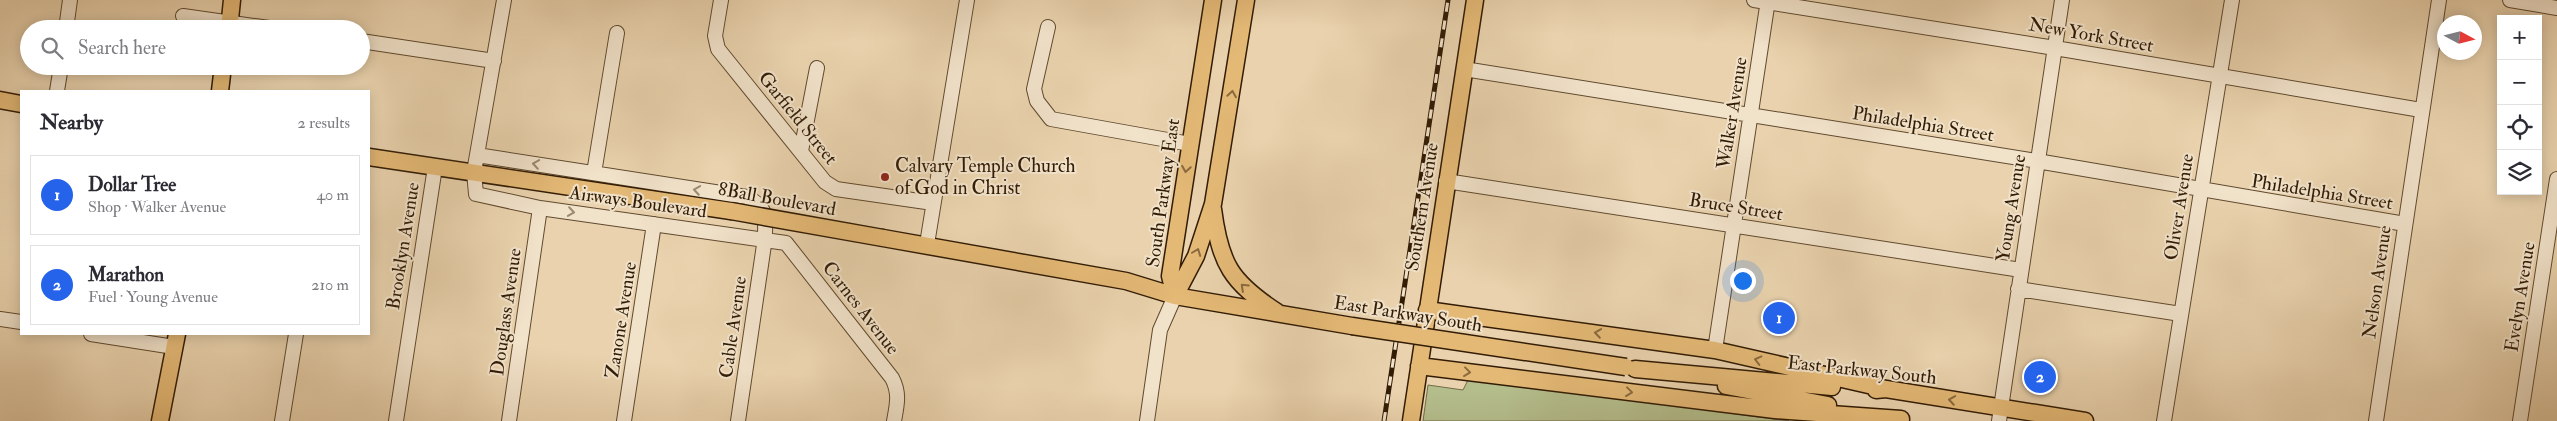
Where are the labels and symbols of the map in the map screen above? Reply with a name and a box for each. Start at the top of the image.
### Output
street label: New York Street [2027,12,2155,58]
north arrow [2437,15,2482,60]
street label: Walker Avenue [1711,55,1753,172]
street label: Garfield Street [753,66,843,170]
one-way arrow [1226,90,1236,98]
street label: Philadelphia Street [1850,101,1996,148]
street label: South Parkway East [1141,117,1185,269]
street label: Southern Avenue [1400,141,1444,273]
street label: Oliver Avenue [2159,152,2199,262]
street label: Young Avenue [1991,153,2031,263]
place label: Calvary Temple Church of God in Christ [895,154,1076,200]
one-way arrow [532,160,541,170]
one-way arrow [1181,165,1192,173]
street label: Philadelphia Street [2249,169,2395,216]
marker: Calvary Temple Church of God in Christ [879,171,891,183]
street label: 8Ball Boulevard [716,177,838,221]
street label: Airways Boulevard [567,180,709,224]
street label: Brooklyn Avenue [381,181,425,311]
one-way arrow [692,185,700,196]
street label: Bruce Street [1687,188,1785,226]
one-way arrow [567,206,575,217]
street label: Nelson Avenue [2357,224,2397,340]
street label: Evelyn Avenue [2499,240,2541,354]
street label: Douglass Avenue [485,247,527,377]
one-way arrow [1191,248,1201,257]
street label: Carnes Avenue [817,256,905,360]
street label: Zanone Avenue [600,260,642,380]
your location [1730,268,1756,294]
street label: Cable Avenue [714,274,752,379]
one-way arrow [1241,284,1250,293]
street label: East Parkway South [1332,290,1484,338]
pin: 1 [1763,299,1795,337]
one-way arrow [1593,329,1602,339]
street label: East Parkway South [1786,350,1938,390]
one-way arrow [1754,356,1762,366]
pin: 2 [2024,358,2056,396]
one-way arrow [1464,366,1472,377]
one-way arrow [1625,386,1633,397]
one-way arrow [1948,395,1957,405]

